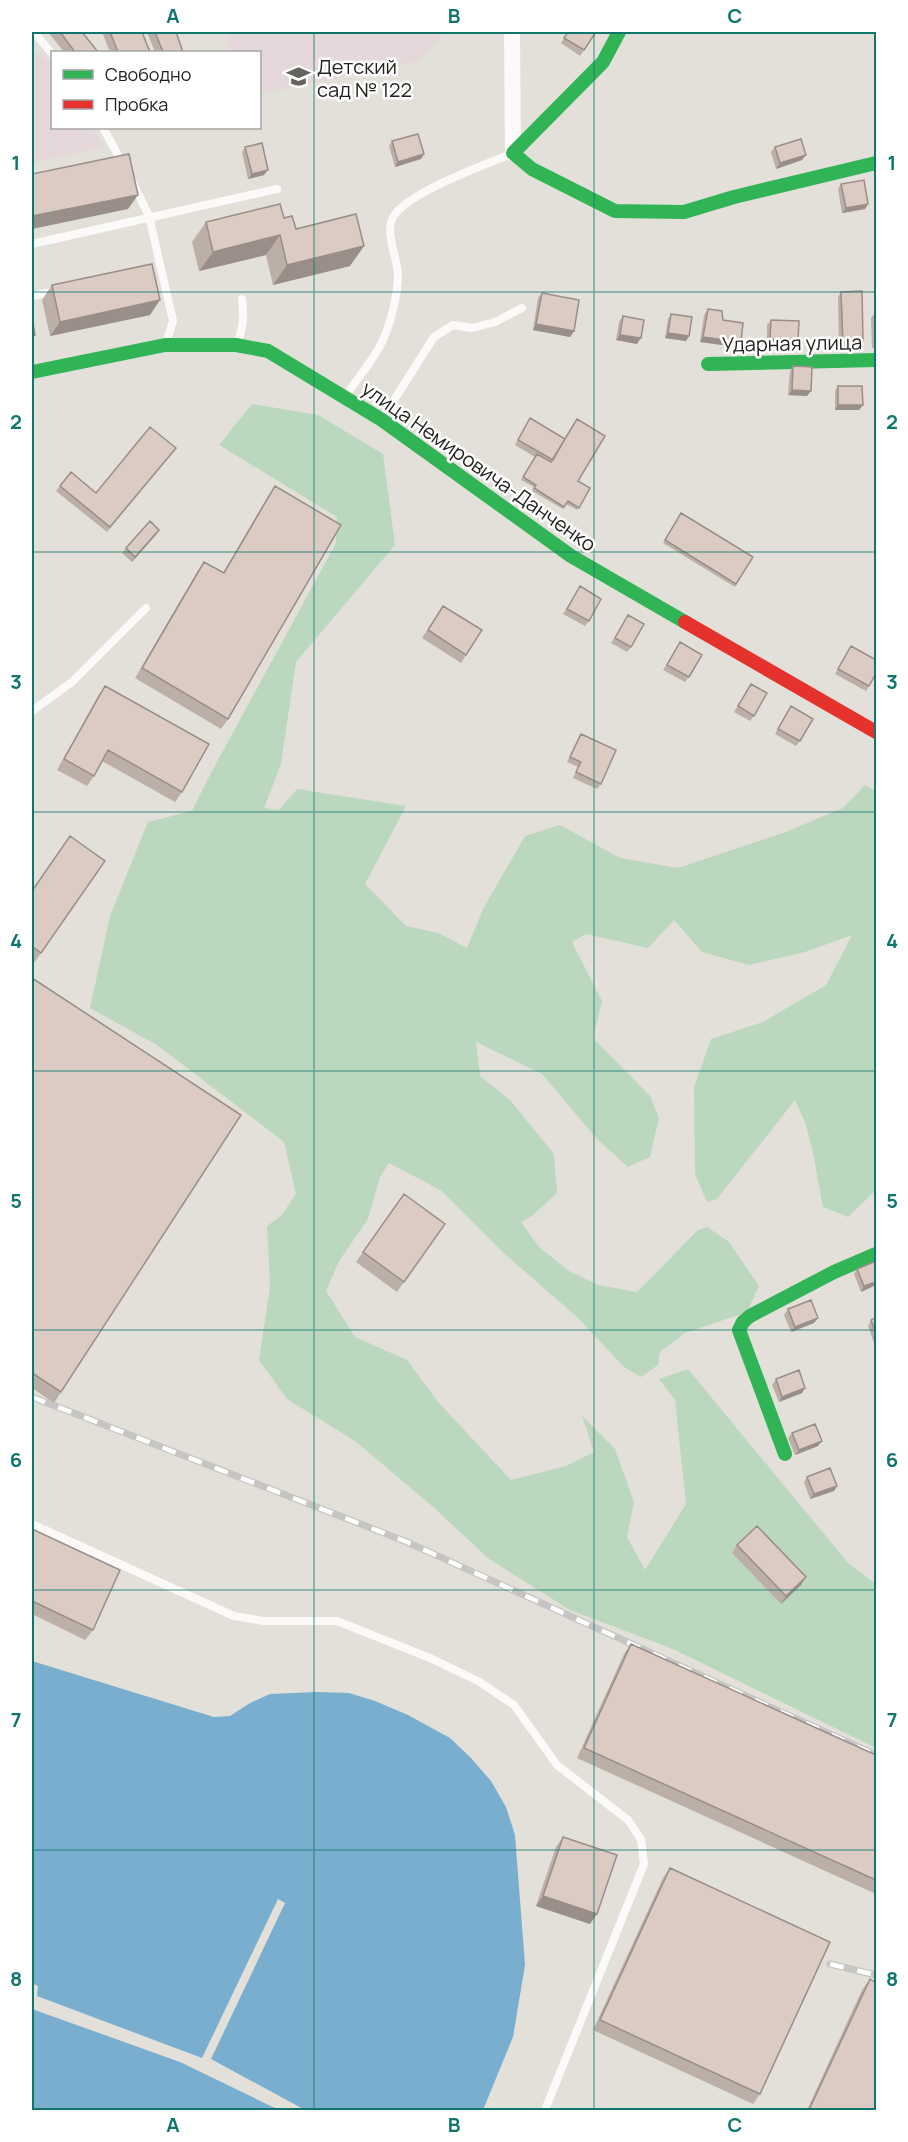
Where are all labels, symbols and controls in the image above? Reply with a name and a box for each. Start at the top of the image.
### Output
text: A [166,2,180,29]
text: B [448,2,461,29]
text: C [728,2,742,29]
legend [51,51,261,129]
place label: Детский сад № 122 [317,53,412,103]
text: Свободно [105,62,191,86]
school or university icon: Детский сад № 122 [286,64,312,90]
text: Пробка [105,92,168,116]
text: 1 [12,149,20,176]
text: 1 [888,149,896,176]
street label: Ударная улица [722,328,862,358]
street label: улица Немировича-Данченко [357,375,602,557]
text: 2 [10,408,22,435]
text: 2 [886,408,898,435]
text: 3 [10,668,22,695]
text: 3 [886,668,898,695]
text: 4 [10,927,22,954]
text: 4 [886,927,898,954]
text: 5 [10,1187,22,1214]
text: 5 [886,1187,898,1214]
text: 6 [10,1446,22,1473]
text: 6 [886,1446,898,1473]
text: 7 [11,1706,21,1733]
text: 7 [887,1706,897,1733]
text: 8 [10,1965,22,1992]
text: 8 [886,1965,898,1992]
text: A [166,2111,180,2138]
text: B [448,2111,461,2138]
text: C [728,2111,742,2138]

